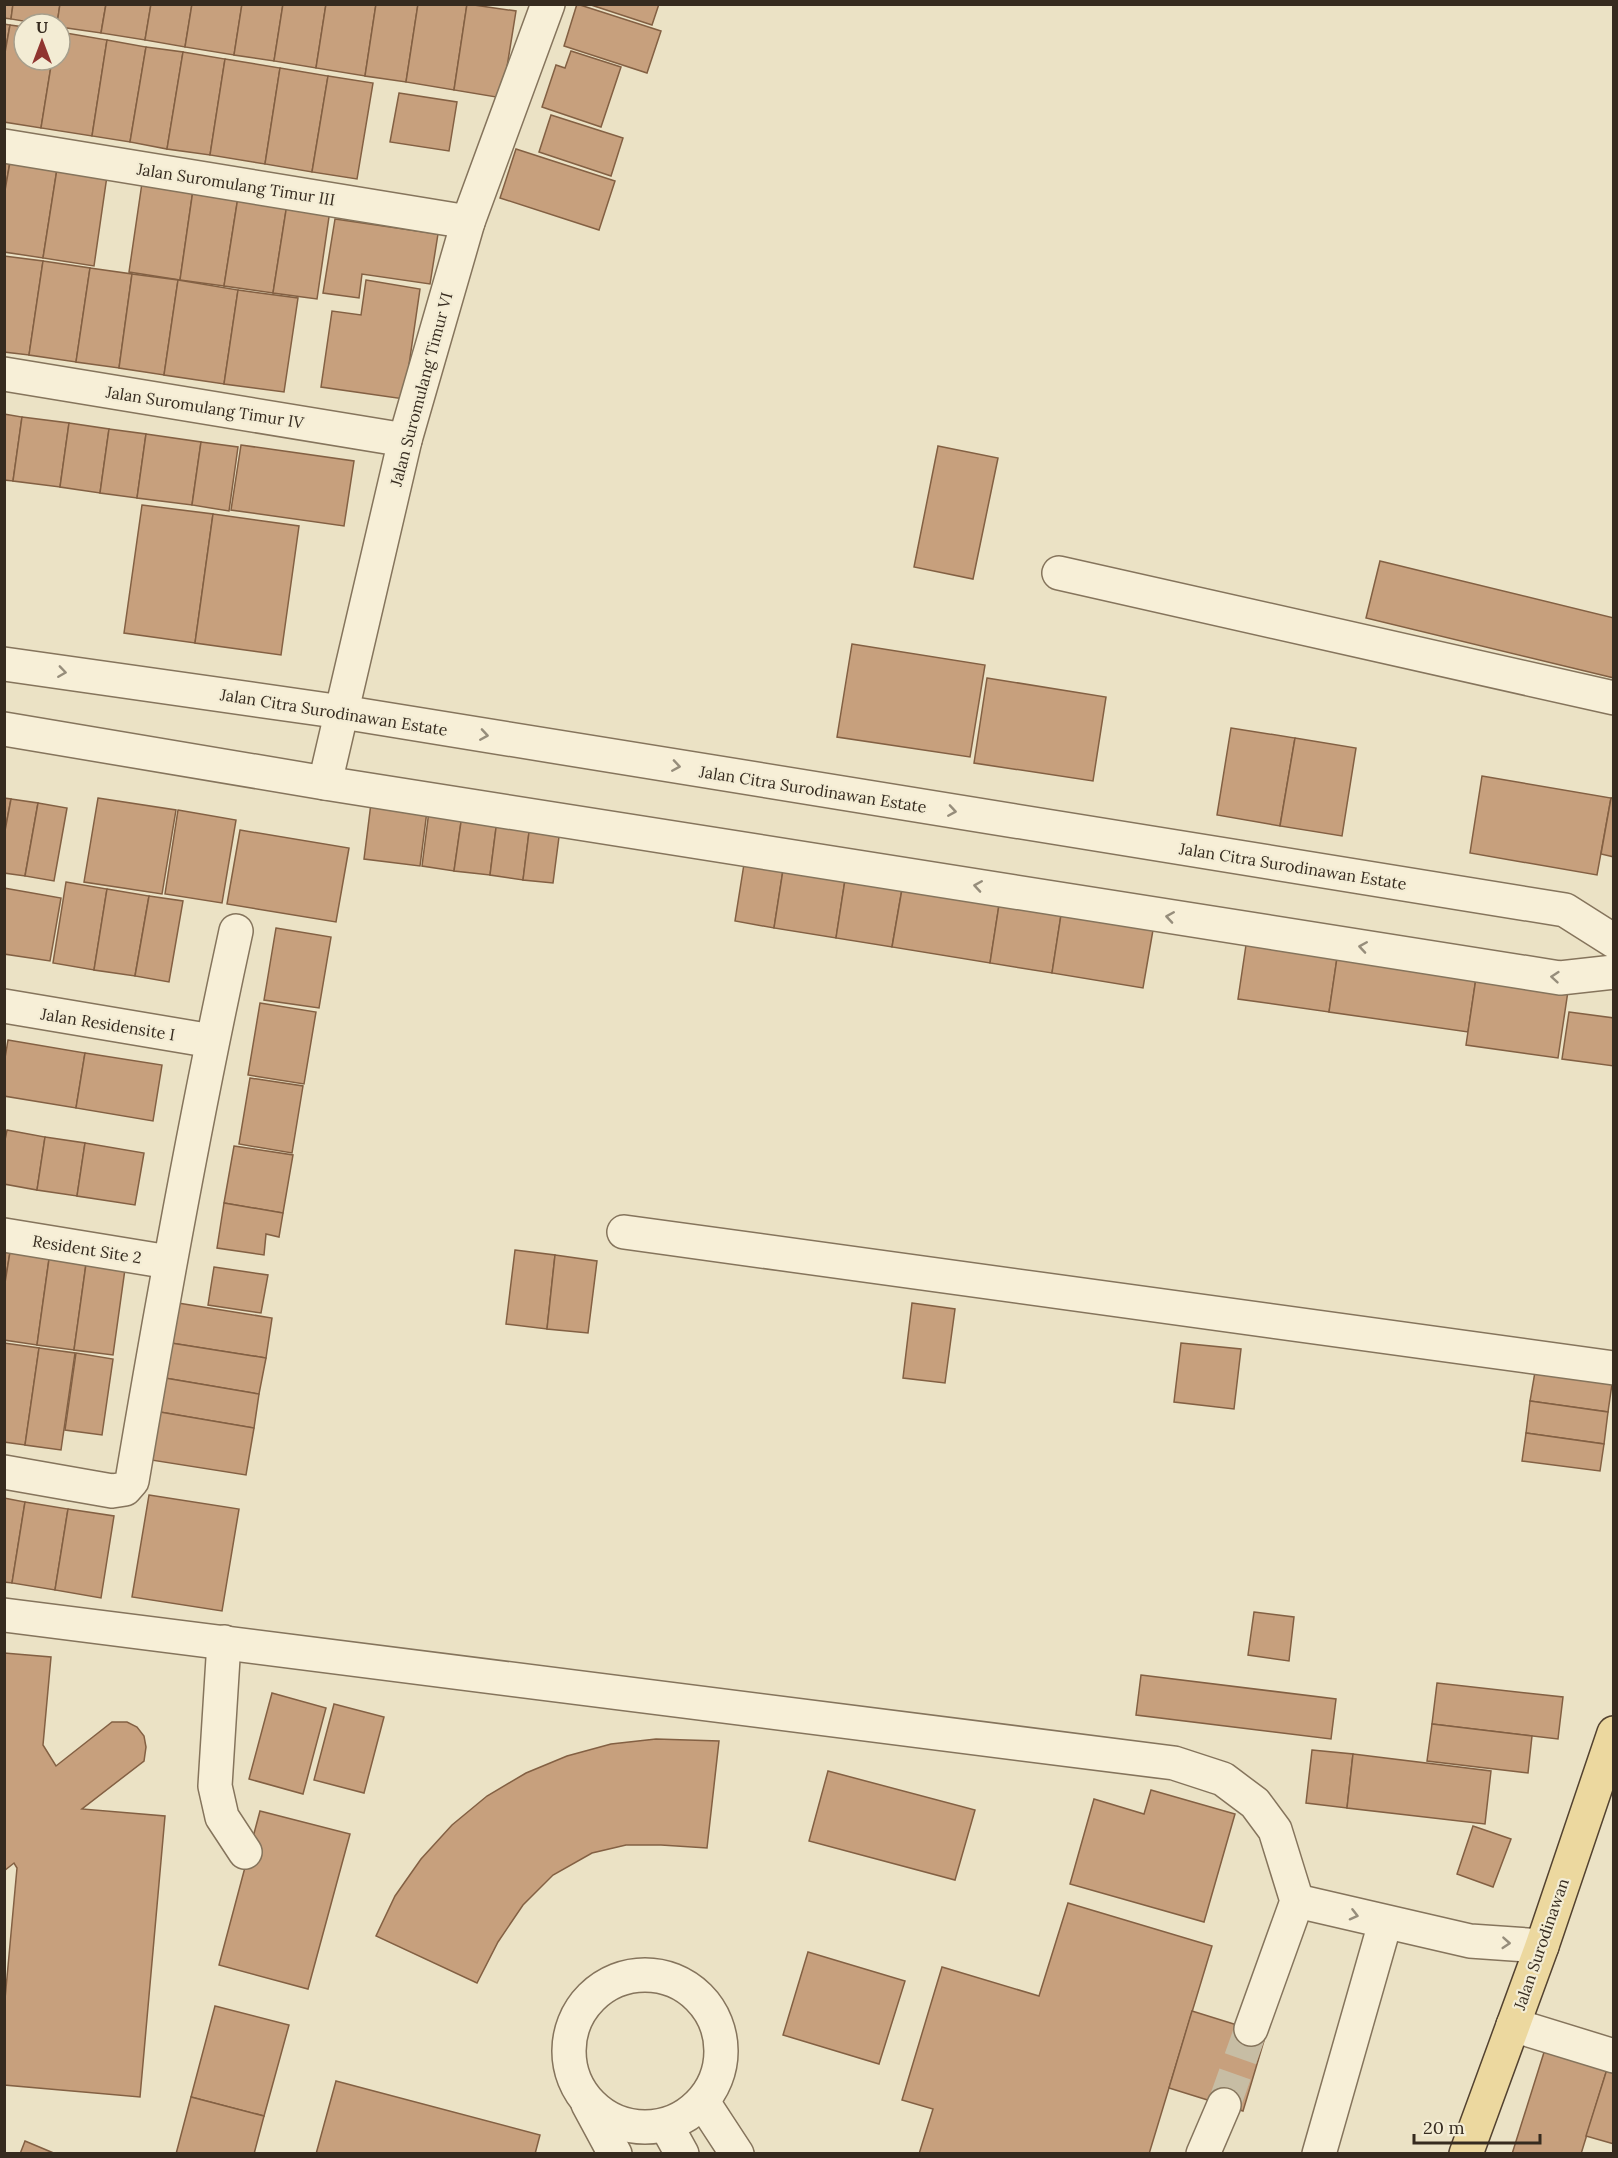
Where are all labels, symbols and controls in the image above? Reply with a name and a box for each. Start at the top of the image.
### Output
north arrow [12,12,72,72]
text: U [36,17,48,37]
street label: Jalan Suromulang Timur III [135,158,336,210]
street label: Jalan Suromulang Timur VI [385,290,457,489]
street label: Jalan Suromulang Timur IV [104,381,306,433]
one-way arrow [58,666,67,678]
street label: Jalan Citra Surodinawan Estate [218,684,449,740]
one-way arrow [478,728,488,741]
one-way arrow [672,760,681,772]
street label: Jalan Citra Surodinawan Estate [697,761,928,817]
one-way arrow [946,804,956,817]
street label: Jalan Citra Surodinawan Estate [1177,838,1408,894]
one-way arrow [973,881,982,893]
one-way arrow [1166,911,1175,923]
one-way arrow [1358,941,1368,954]
one-way arrow [1551,970,1560,983]
street label: Jalan Residensite I [38,1003,177,1044]
street label: Resident Site 2 [31,1231,143,1267]
street label: Jalan Surodinawan [1509,1875,1573,2013]
one-way arrow [1349,1908,1359,1921]
one-way arrow [1502,1937,1511,1950]
scale bar [1414,2107,1540,2145]
text: 20 m [1423,2116,1465,2139]

